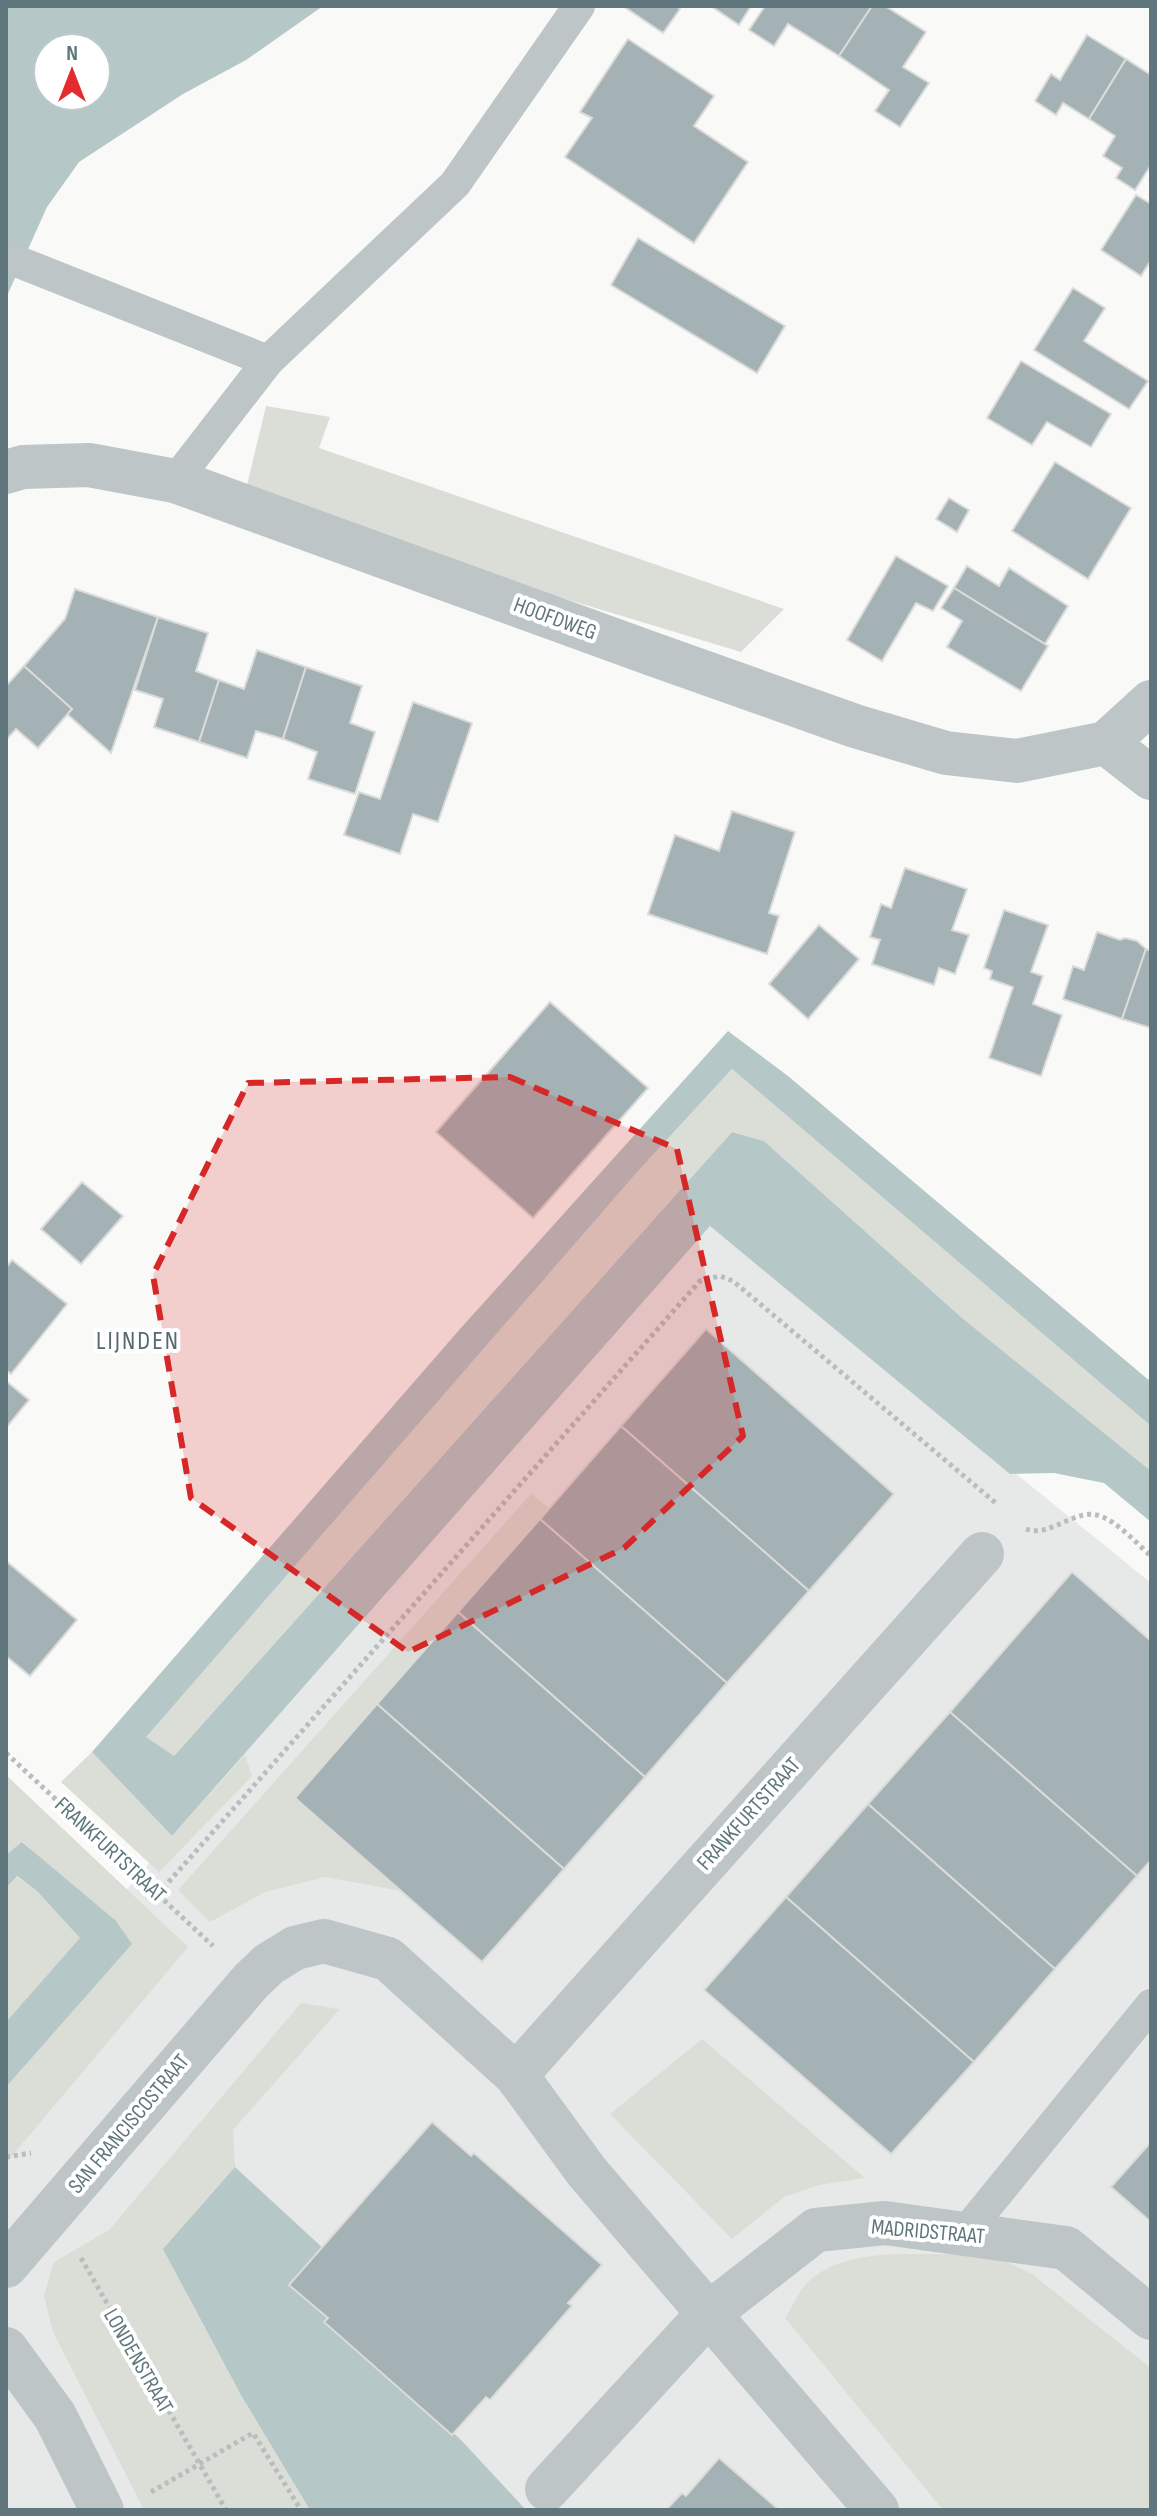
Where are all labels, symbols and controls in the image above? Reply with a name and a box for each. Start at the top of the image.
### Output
north arrow [32,32,112,112]
text: N [66,40,78,67]
street label: HOOFDWEG [510,592,600,646]
district label: LIJNDEN [96,1326,180,1357]
street label: FRANKFURTSTRAAT [691,1752,807,1876]
street label: FRANKFURTSTRAAT [49,1792,171,1909]
street label: SAN FRANCISCOSTRAAT [63,2049,195,2199]
street label: MADRIDSTRAAT [870,2214,986,2250]
street label: LONDENSTRAAT [97,2304,179,2418]

